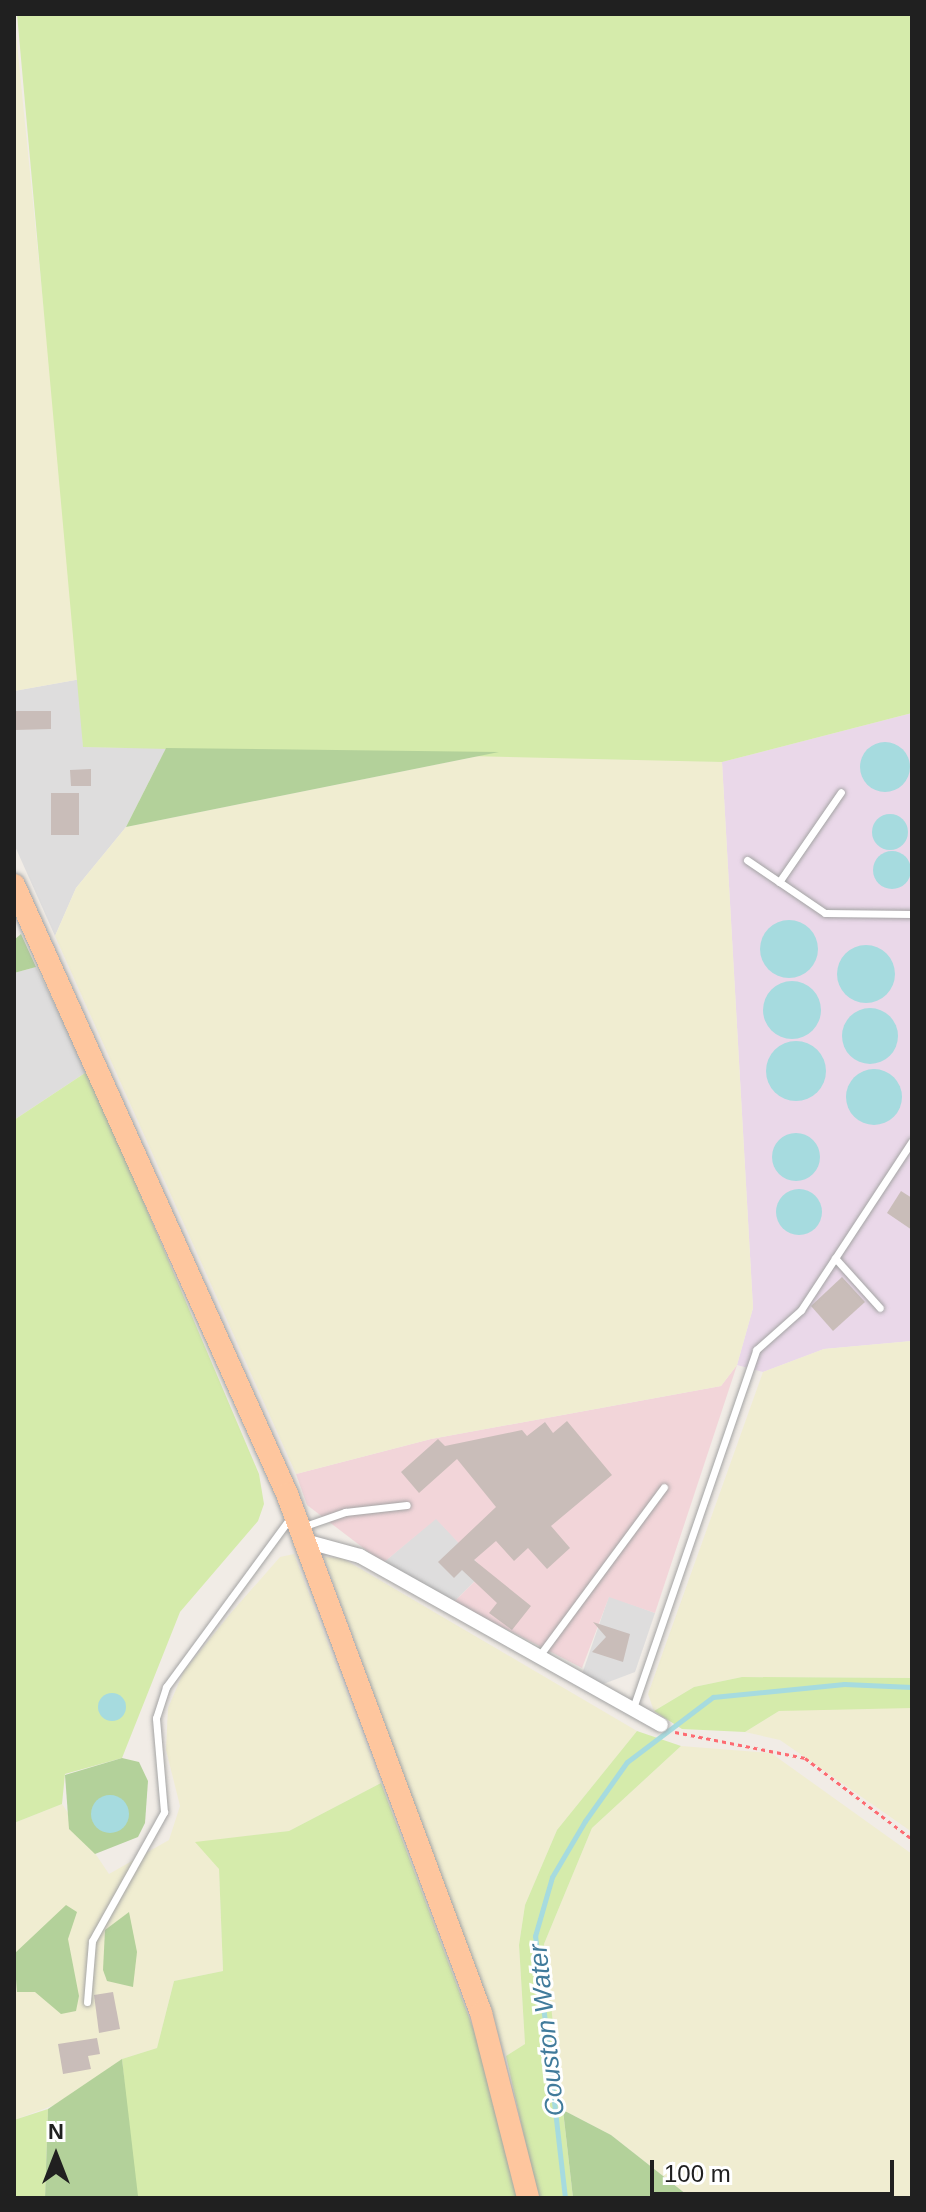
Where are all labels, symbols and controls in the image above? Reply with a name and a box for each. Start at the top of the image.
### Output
water label: Couston Water [522,1942,572,2118]
north arrow [16,2116,96,2196]
text: N [48,2119,64,2144]
scale bar [654,2144,898,2194]
text: 100 m [664,2160,731,2187]

